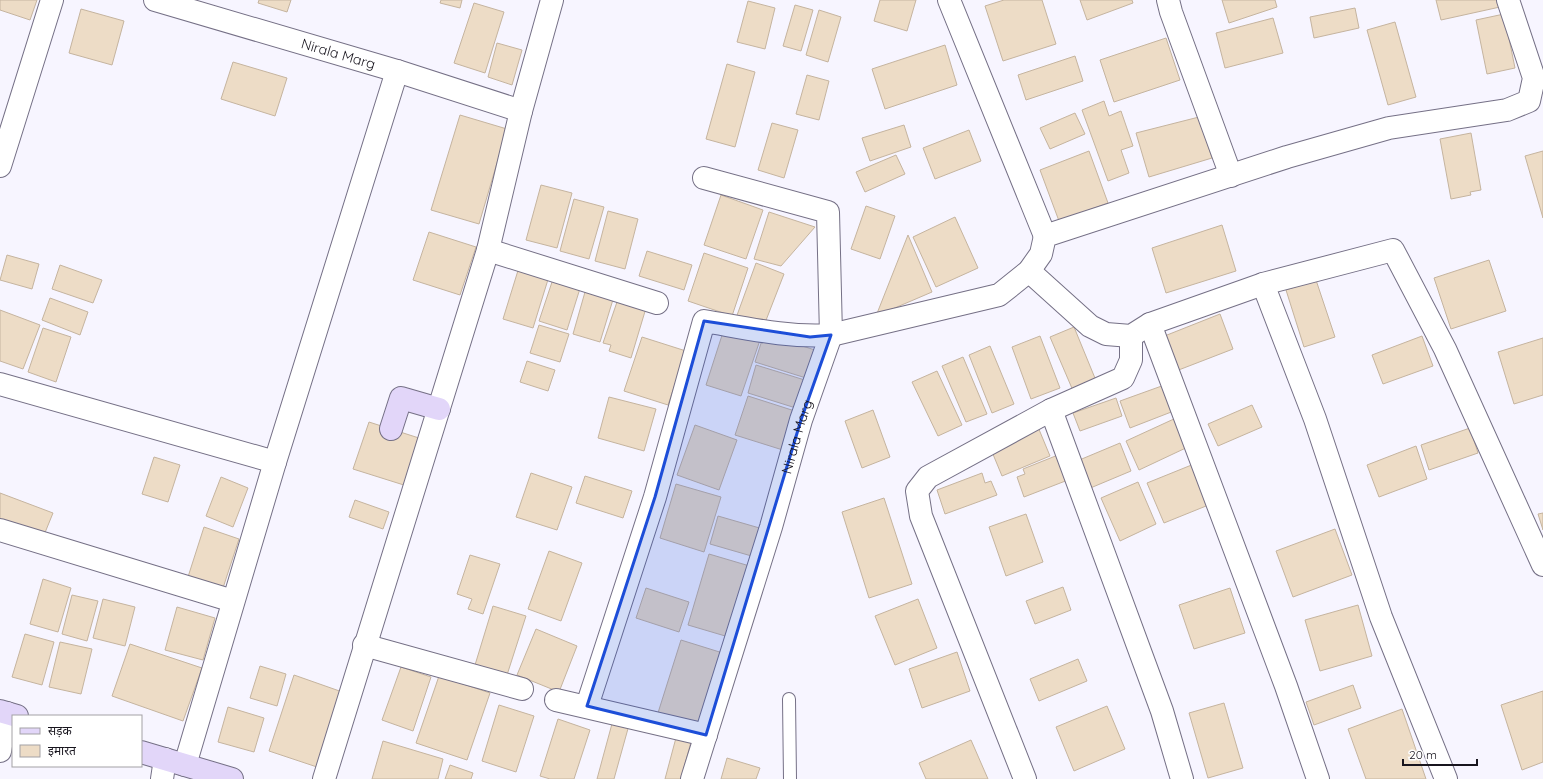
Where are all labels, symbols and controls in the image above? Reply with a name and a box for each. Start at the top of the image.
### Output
street label: Nirala Marg [299,34,377,73]
street label: Nirala Marg [777,397,816,476]
legend [12,715,142,767]
text: सड़क [48,723,73,738]
scale bar [1403,741,1477,767]
text: इमारत [48,743,77,758]
text: 20 m [1409,747,1437,762]

